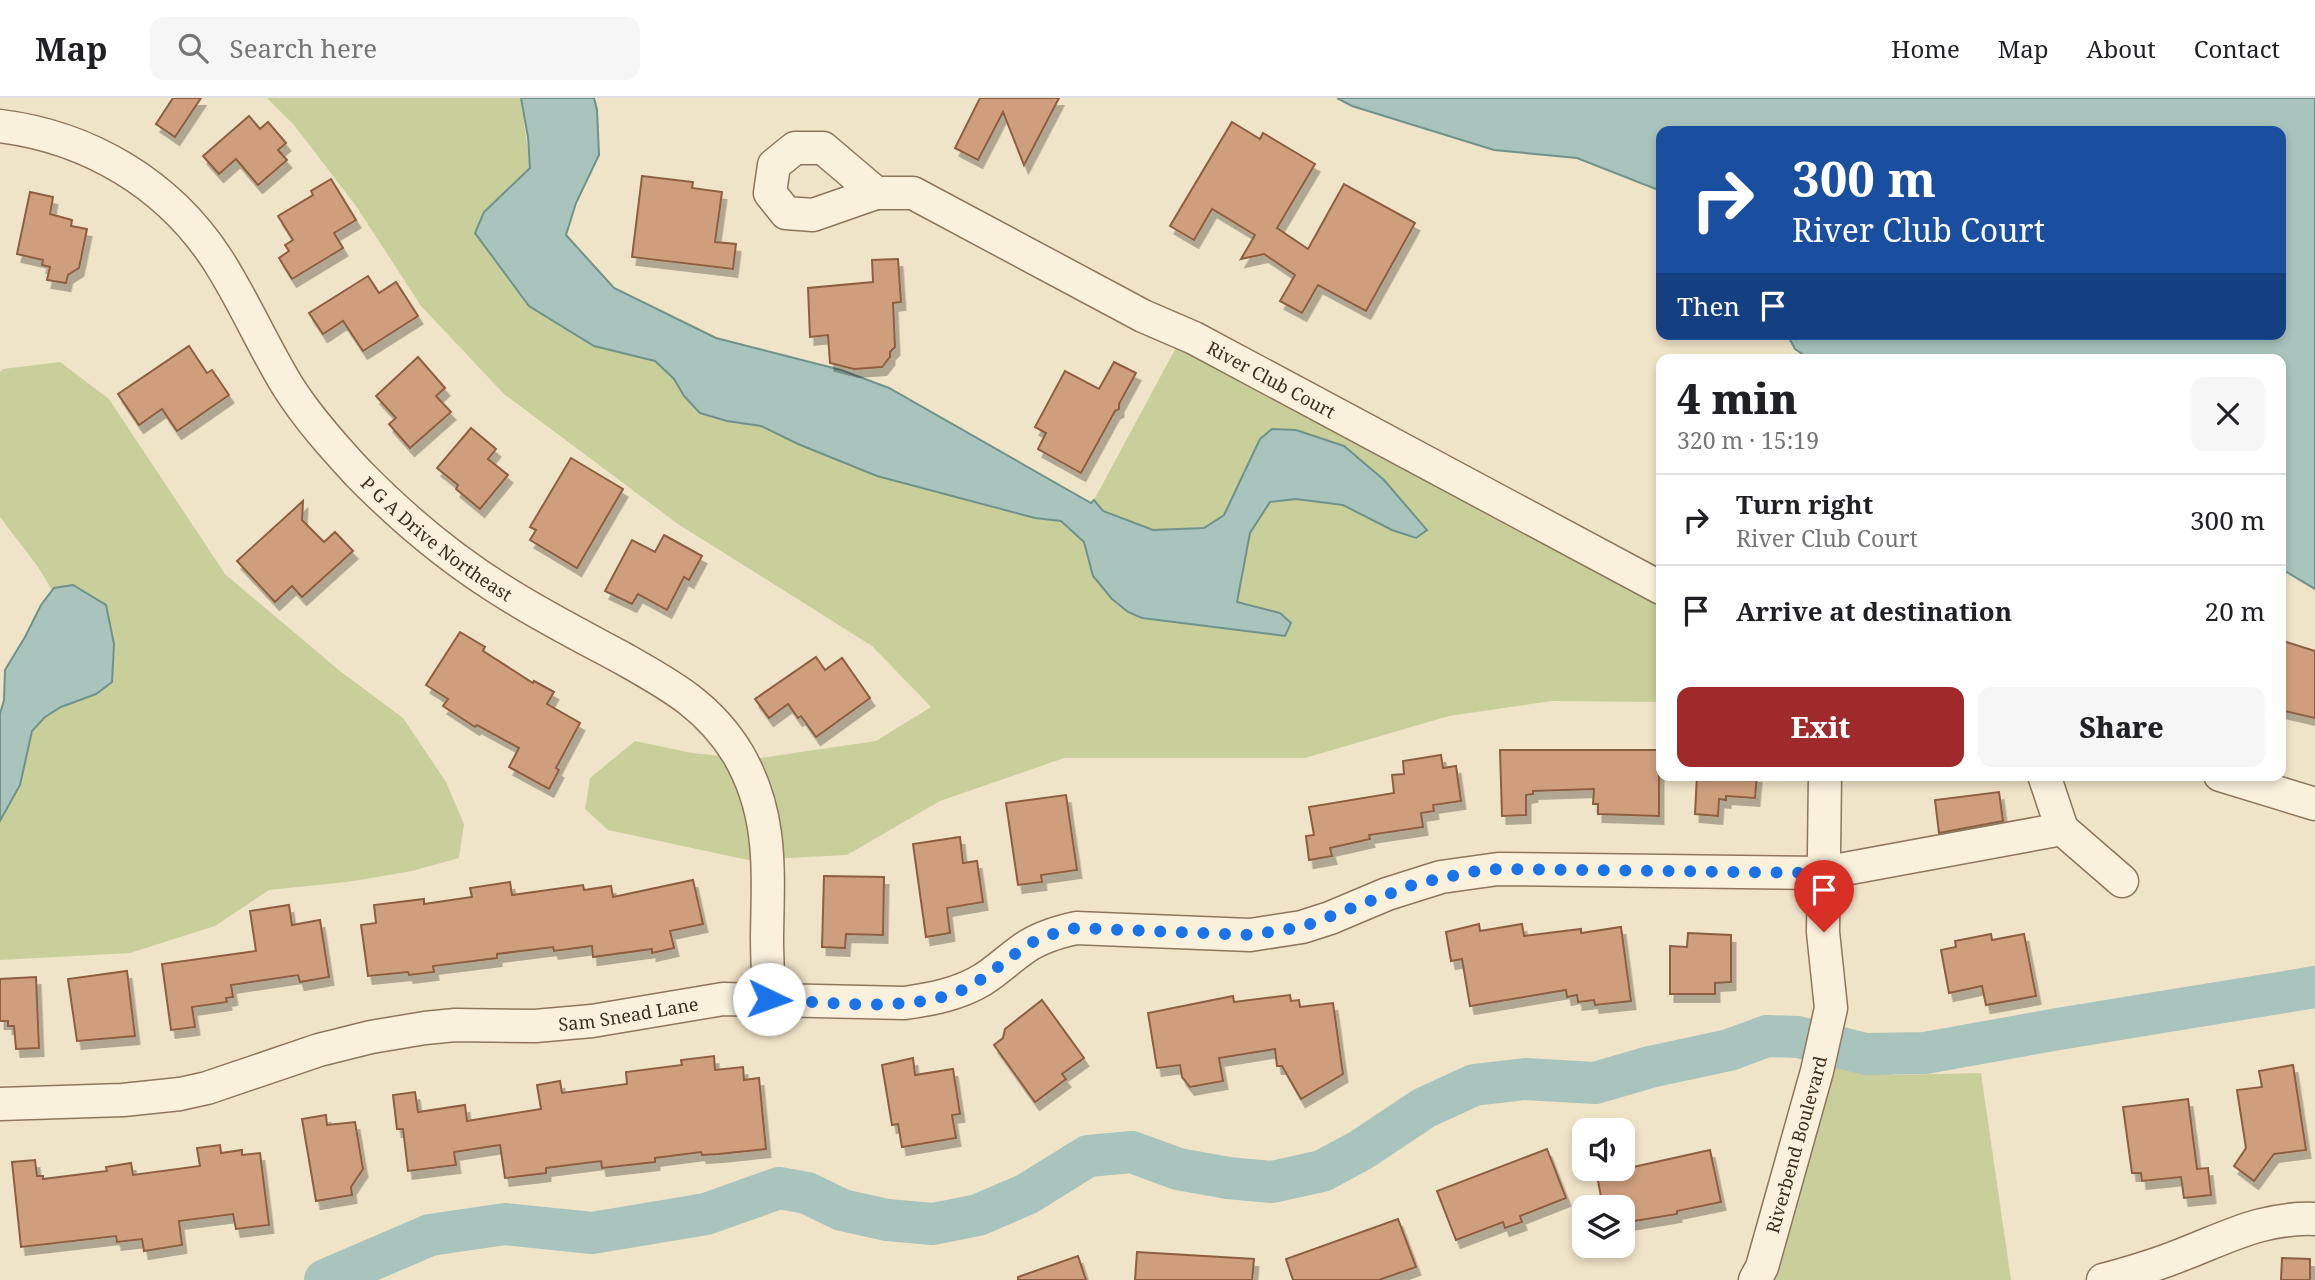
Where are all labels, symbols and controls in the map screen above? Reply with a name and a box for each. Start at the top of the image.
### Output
search box [150,17,640,80]
text: Map [35,26,108,71]
icon: search [174,29,212,67]
text: Search here [230,30,377,66]
text: Home [1891,32,1960,65]
text: Map [1998,32,2049,65]
text: About [2087,32,2156,65]
text: Contact [2194,32,2280,65]
text: 300 m [1792,145,1936,211]
icon: right [1677,154,1768,245]
text: River Club Court [1792,208,2045,251]
icon: arrive [1754,287,1792,325]
text: Then [1677,288,1740,324]
street label: River Club Court [1203,335,1340,424]
text: 4 min [1677,369,1798,426]
button: close [2191,377,2265,451]
text: 320 m · 15:19 [1677,424,1819,456]
street label: P G A Drive Northeast [356,471,517,606]
text: Turn right [1736,486,1873,522]
icon: right [1677,501,1715,539]
text: 300 m [2190,502,2265,538]
text: River Club Court [1736,522,1918,554]
icon: arrive [1677,592,1715,630]
text: Arrive at destination [1736,593,2012,629]
text: 20 m [2205,593,2265,629]
button: Exit [1677,687,1964,767]
button: Share [1978,687,2265,767]
pin [1794,860,1854,932]
icon: arrive [1805,871,1843,909]
position arrow [732,962,806,1036]
street label: Sam Snead Lane [557,991,700,1036]
street label: Riverbend Boulevard [1760,1054,1832,1236]
map controls [1572,1118,1635,1258]
button: sound [1572,1118,1635,1181]
button: layers [1572,1195,1635,1258]

